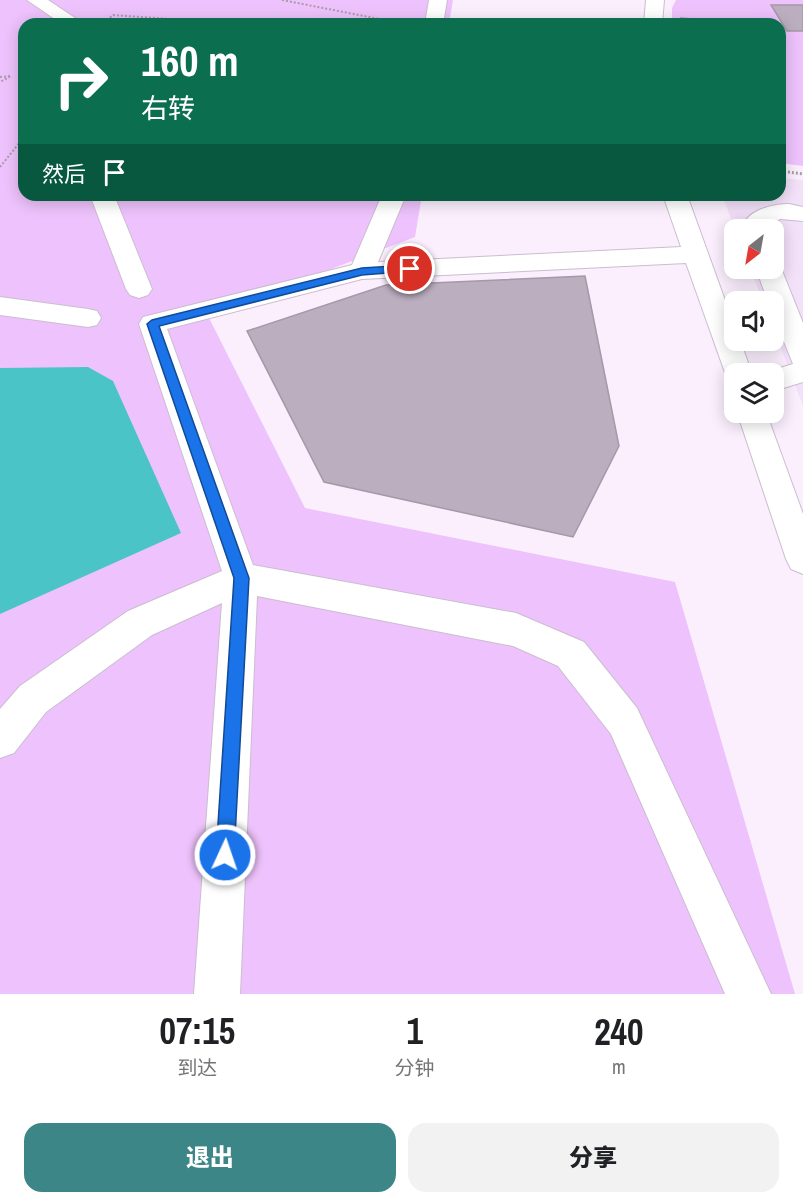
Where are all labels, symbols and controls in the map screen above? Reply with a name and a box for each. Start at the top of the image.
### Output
text: 160 m [141,33,239,89]
icon: right [42,42,120,120]
text: 右转 [141,90,195,126]
icon: arrive [98,156,131,189]
text: 然后 [42,159,86,189]
north arrow [724,219,784,279]
map controls [724,219,784,423]
pin [384,243,435,294]
icon: arrive [393,252,426,285]
button: sound [724,291,784,351]
button: layers [724,363,784,423]
position arrow [193,823,257,887]
text: 07:15 [160,1007,235,1055]
text: 1 [406,1007,423,1055]
text: 240 [594,1008,643,1056]
text: m [612,1053,626,1080]
text: 到达 [177,1054,217,1081]
text: 分钟 [395,1054,435,1081]
button: 退出 [24,1123,396,1192]
button: 分享 [408,1123,779,1192]

